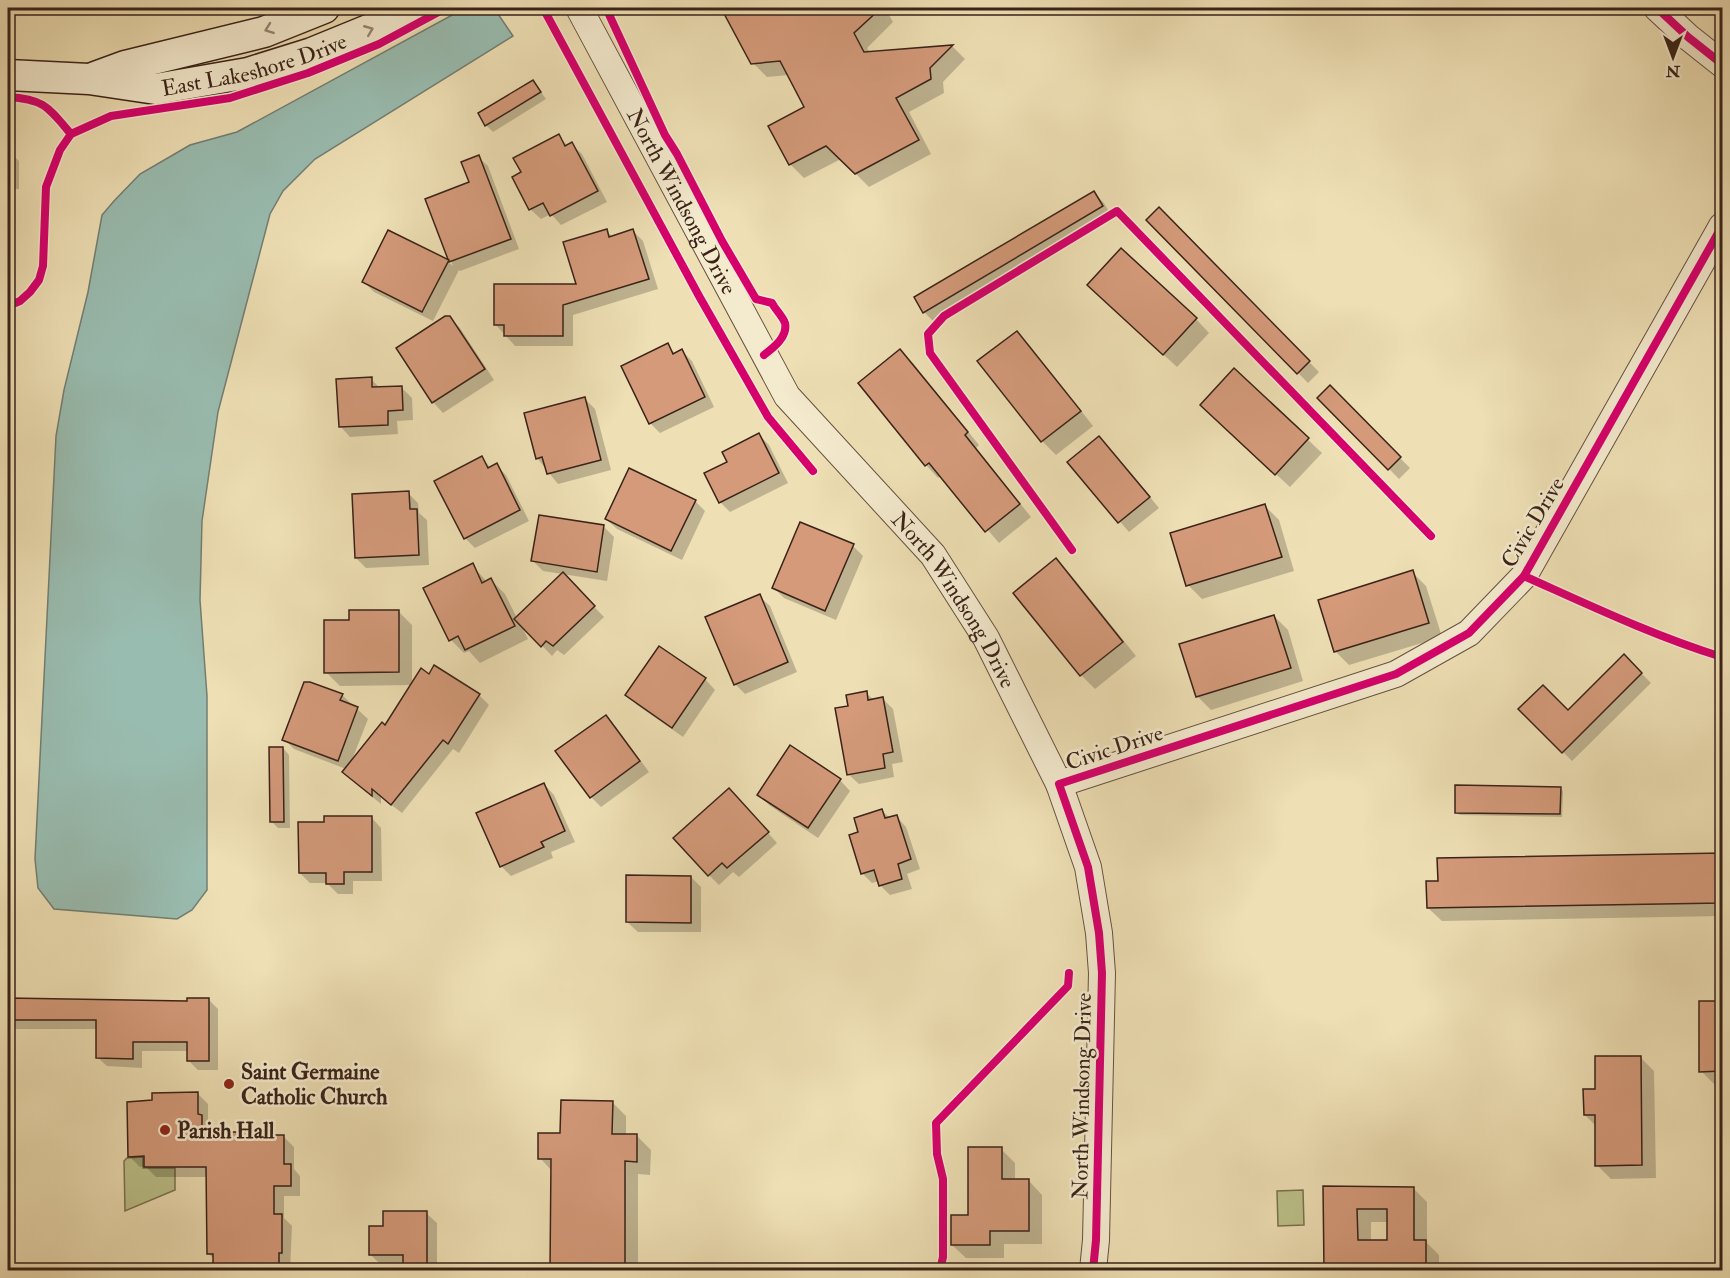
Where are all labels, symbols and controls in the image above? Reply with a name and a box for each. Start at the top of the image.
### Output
one-way arrow [265,22,276,34]
one-way arrow [363,25,374,37]
street label: East Lakeshore Drive [160,27,351,103]
north arrow [1643,27,1703,87]
text: N [1665,61,1681,81]
street label: North Windsong Drive [620,104,743,299]
street label: Civic Drive [1495,472,1571,573]
street label: North Windsong Drive [885,506,1022,693]
street label: Civic Drive [1062,719,1167,777]
street label: North Windsong Drive [1066,992,1098,1200]
place label: Saint Germaine Catholic Church [241,1058,388,1111]
marker: Saint Germaine Catholic Church [222,1077,236,1091]
place label: Parish Hall [177,1117,275,1145]
marker: Parish Hall [158,1123,172,1137]

